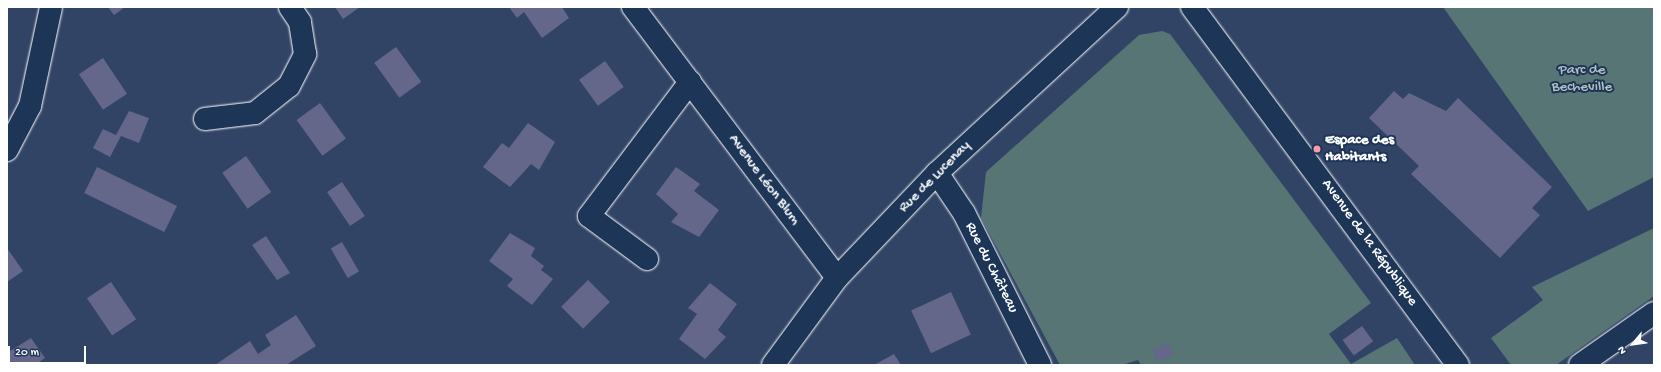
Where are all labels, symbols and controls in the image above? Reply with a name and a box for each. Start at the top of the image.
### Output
park label: Parc de Becheville [1552,61,1612,96]
street label: Avenue Léon Blum [724,131,804,229]
place label: Espace des Habitants [1325,131,1394,166]
street label: Rue de Lucenay [895,137,975,217]
marker: Espace des Habitants [1312,144,1322,154]
street label: Avenue de la République [1317,176,1421,310]
street label: Rue du Château [960,220,1022,316]
north arrow [1613,324,1653,364]
scale bar [10,338,88,364]
text: N [1616,344,1629,356]
text: 20 m [15,346,39,360]

